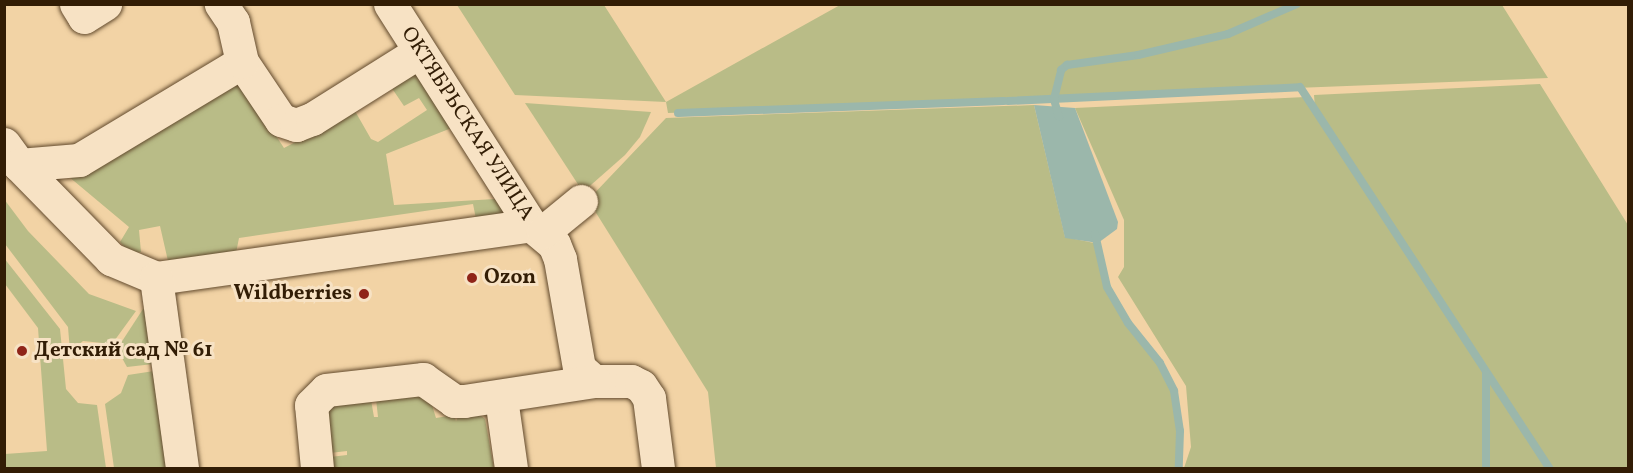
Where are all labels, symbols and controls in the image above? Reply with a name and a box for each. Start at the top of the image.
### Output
street label: ОКТЯБРЬСКАЯ УЛИЦА [395,22,539,226]
place label: Ozon [484,265,536,291]
marker: Ozon [465,271,479,285]
place label: Wildberries [234,281,352,307]
marker: Wildberries [357,287,371,301]
place label: Детский сад № 61 [34,338,213,364]
marker: Детский сад № 61 [15,344,29,358]

